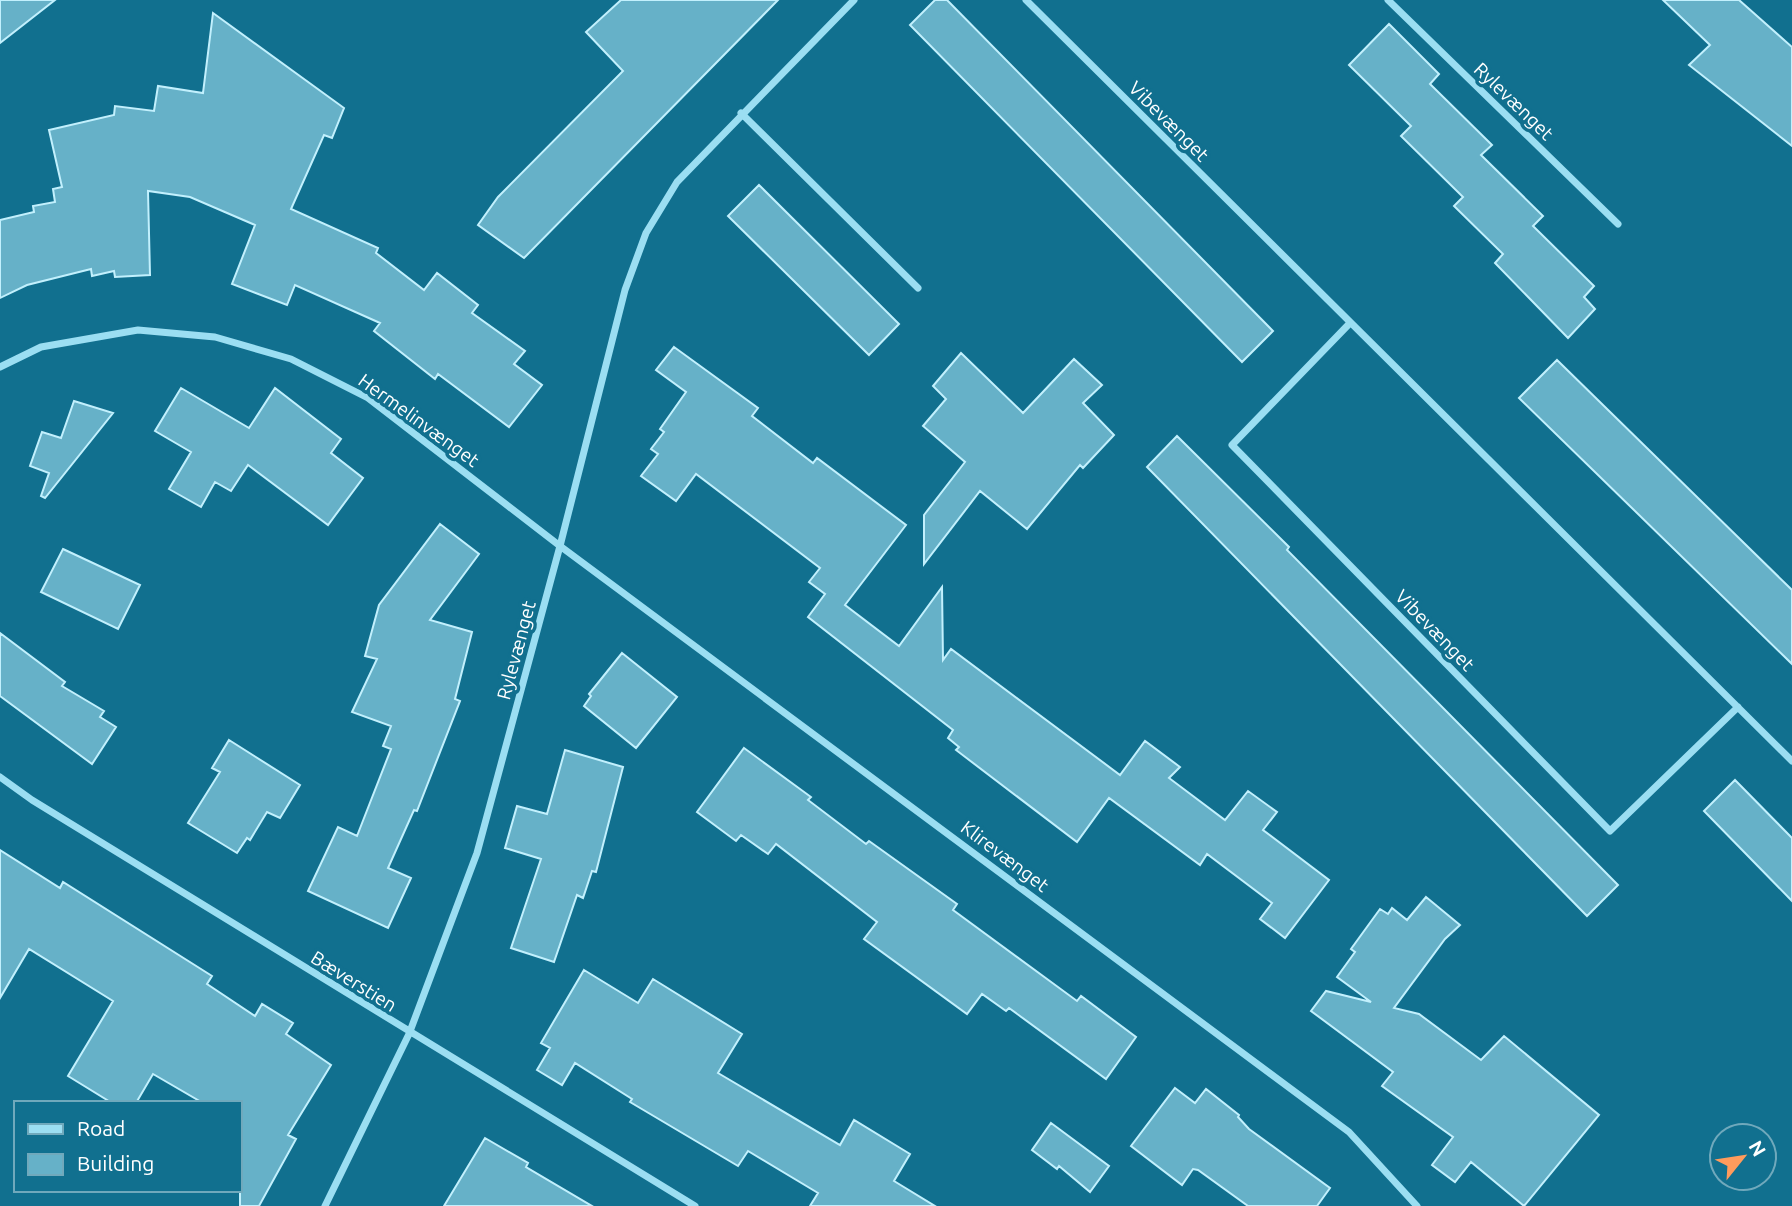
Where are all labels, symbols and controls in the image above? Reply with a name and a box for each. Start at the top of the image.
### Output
street label: Rylevænget [1470,58,1559,145]
street label: Vibevænget [1124,76,1214,166]
street label: Hermelinvænget [354,369,484,471]
street label: Vibevænget [1391,585,1479,675]
street label: Rylevænget [492,598,540,702]
street label: Klirevænget [957,816,1054,896]
street label: Bæverstien [307,946,401,1016]
legend [14,1101,242,1192]
text: Road [77,1116,125,1140]
north arrow [1708,1122,1778,1192]
text: N [1745,1137,1771,1160]
text: Building [77,1151,154,1175]

